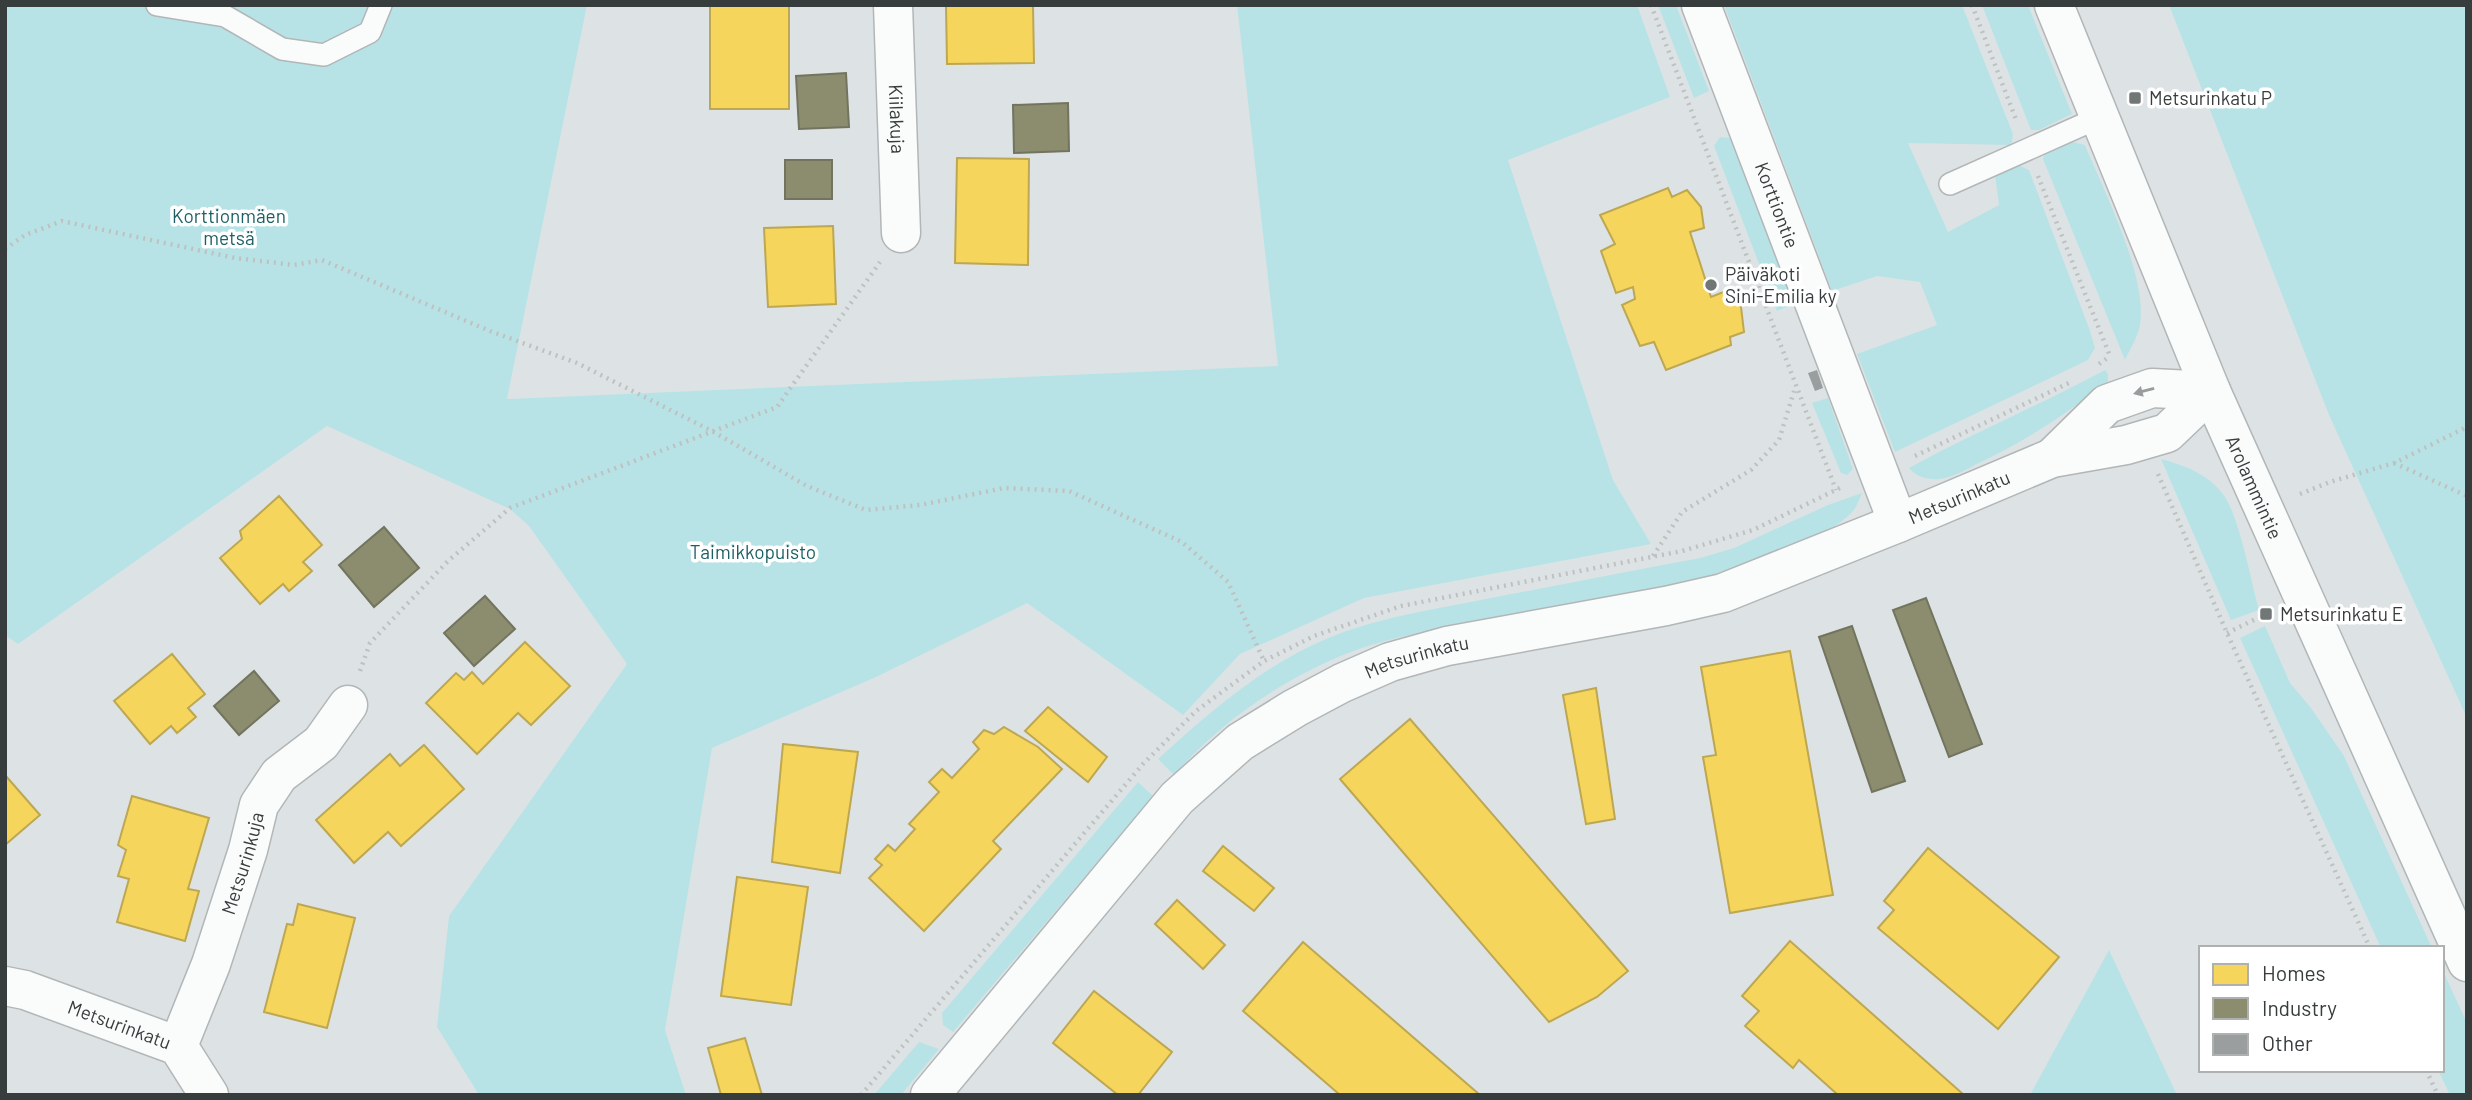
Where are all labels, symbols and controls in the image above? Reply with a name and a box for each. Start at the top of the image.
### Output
street label: Kiilakuja [885,84,910,154]
place label: Metsurinkatu P [2149,86,2272,109]
marker: Metsurinkatu P [2127,90,2143,106]
street label: Korttiontie [1751,159,1804,251]
park label: Korttionmäen metsä [172,204,286,249]
place label: Päiväkoti Sini-Emilia ky [1725,262,1837,307]
marker: Päiväkoti Sini-Emilia ky [1703,277,1719,293]
one-way arrow [2133,387,2154,397]
street label: Arolammintie [2221,431,2288,542]
street label: Metsurinkatu [1905,465,2013,528]
park label: Taimikkopuisto [690,540,816,563]
place label: Metsurinkatu E [2280,602,2403,625]
marker: Metsurinkatu E [2258,606,2274,622]
street label: Metsurinkatu [1361,630,1471,683]
street label: Metsurinkuja [216,810,268,917]
legend [2199,946,2444,1072]
text: Homes [2262,960,2326,985]
street label: Metsurinkatu [65,995,174,1053]
text: Industry [2262,995,2337,1020]
text: Other [2262,1030,2313,1055]

